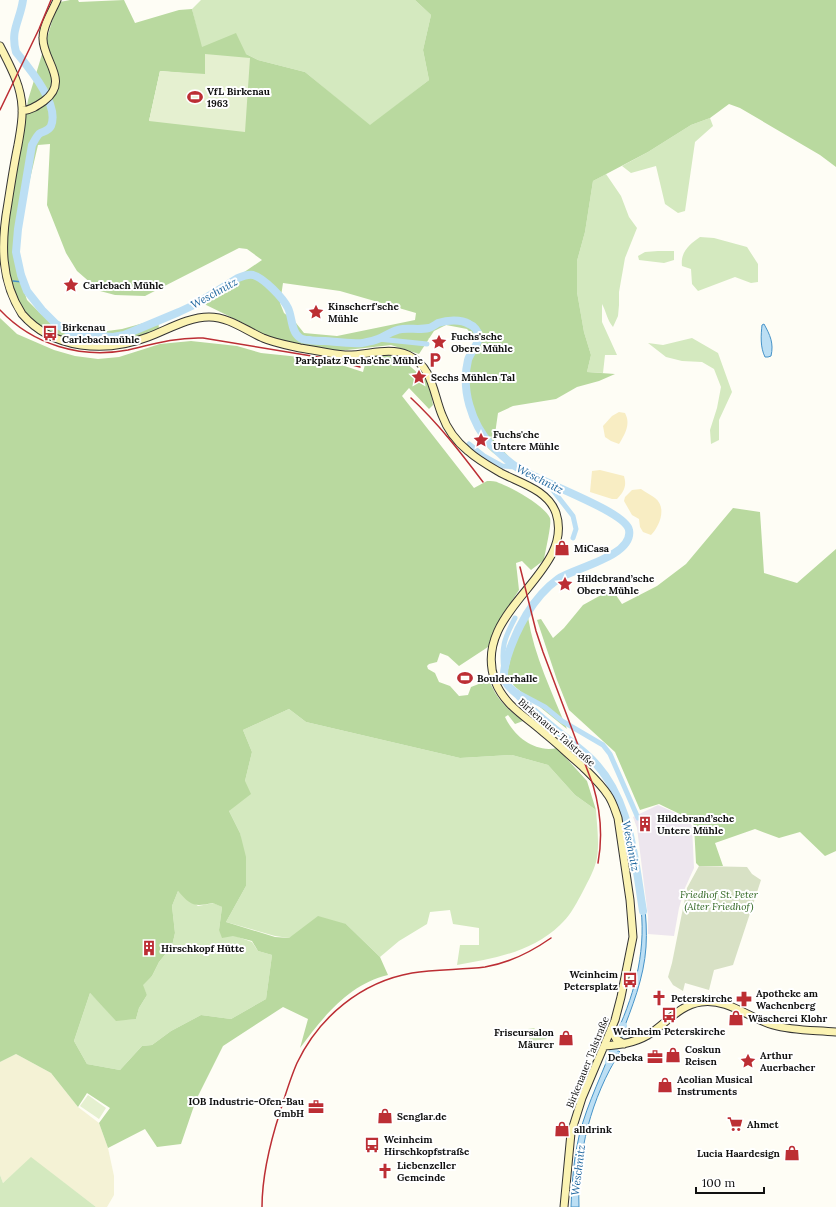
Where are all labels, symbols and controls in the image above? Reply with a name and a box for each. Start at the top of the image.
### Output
place label: VfL Birkenau 1963 [207,85,270,110]
sports icon: VfL Birkenau 1963 [186,88,204,106]
water label: Weschnitz [188,274,240,312]
place icon: Carlebach Mühle [62,276,80,294]
place label: Carlebach Mühle [83,279,164,292]
place label: Kinscherf'sche Mühle [328,300,399,325]
place icon: Kinscherf'sche Mühle [307,303,325,321]
place label: Birkenau Carlebachmühle [62,321,140,346]
bus stop icon: Birkenau Carlebachmühle [41,324,59,342]
place label: Fuchs'sche Obere Mühle [451,330,513,355]
place icon: Fuchs'sche Obere Mühle [430,333,448,351]
parking icon: Parkplatz Fuchs'che Mühle [426,351,444,369]
place label: Parkplatz Fuchs'che Mühle [295,354,424,367]
place icon: Sechs Mühlen Tal [410,368,428,386]
place label: Sechs Mühlen Tal [431,371,515,384]
place label: Fuchs'che Untere Mühle [493,428,560,453]
place icon: Fuchs'che Untere Mühle [472,431,490,449]
water label: Weschnitz [514,461,566,497]
shop icon: MiCasa [553,539,571,557]
place label: MiCasa [574,542,610,555]
place label: Hildebrand’sche Obere Mühle [577,572,655,597]
place icon: Hildebrand’sche Obere Mühle [556,575,574,593]
sports icon: Boulderhalle [456,669,474,687]
place label: Boulderhalle [477,672,538,685]
street label: Birkenauer Talstraße [516,695,598,770]
place label: Hildebrand’sche Untere Mühle [657,812,735,837]
building icon: Hildebrand’sche Untere Mühle [636,815,654,833]
water label: Weschnitz [619,820,643,872]
park label: Friedhof St. Peter (Alter Friedhof) [680,888,759,913]
building icon: Hirschkopf Hütte [140,939,158,957]
place label: Hirschkopf Hütte [161,942,245,955]
place label: Weinheim Petersplatz [564,968,619,993]
bus stop icon: Weinheim Petersplatz [621,971,639,989]
place label: Apotheke am Wachenberg [756,987,819,1012]
church icon: Peterskirche [650,989,668,1007]
pharmacy icon: Apotheke am Wachenberg [735,990,753,1008]
place label: Peterskirche [671,992,733,1005]
bus stop icon: Weinheim Peterskirche [660,1006,678,1024]
shop icon: Wäscherei Klohr [727,1009,745,1027]
place label: Wäscherei Klohr [748,1012,828,1025]
street label: Birkenauer Talstraße [563,1014,612,1110]
place label: Weinheim Peterskirche [613,1025,726,1038]
place label: Friseursalon Mäurer [494,1026,555,1051]
shop icon: Friseursalon Mäurer [557,1029,575,1047]
place label: Coskun Reisen [685,1043,722,1068]
shop icon: Coskun Reisen [664,1046,682,1064]
office icon: Debeka [646,1048,664,1066]
place label: Arthur Auerbacher [760,1049,815,1074]
place label: Debeka [608,1051,644,1064]
place icon: Arthur Auerbacher [739,1052,757,1070]
place label: Aeolian Musical Instruments [677,1073,753,1098]
shop icon: Aeolian Musical Instruments [656,1076,674,1094]
place label: IOB Industrie-Ofen-Bau GmbH [189,1095,304,1120]
office icon: IOB Industrie-Ofen-Bau GmbH [307,1098,325,1116]
shop icon: Senglar.de [376,1107,394,1125]
place label: Senglar.de [397,1110,447,1123]
supermarket icon: Ahmet [726,1115,744,1133]
place label: Ahmet [747,1118,779,1131]
shop icon: alldrink [553,1120,571,1138]
place label: alldrink [574,1123,612,1136]
place label: Weinheim Hirschkopfstraße [384,1133,470,1158]
bus stop icon: Weinheim Hirschkopfstraße [363,1136,381,1154]
water label: Weschnitz [568,1144,588,1196]
shop icon: Lucia Haardesign [783,1144,801,1162]
place label: Lucia Haardesign [697,1147,781,1160]
place label: Liebenzeller Gemeinde [397,1159,456,1184]
church icon: Liebenzeller Gemeinde [376,1162,394,1180]
scale bar [696,1169,764,1195]
text: 100 m [702,1175,735,1190]

